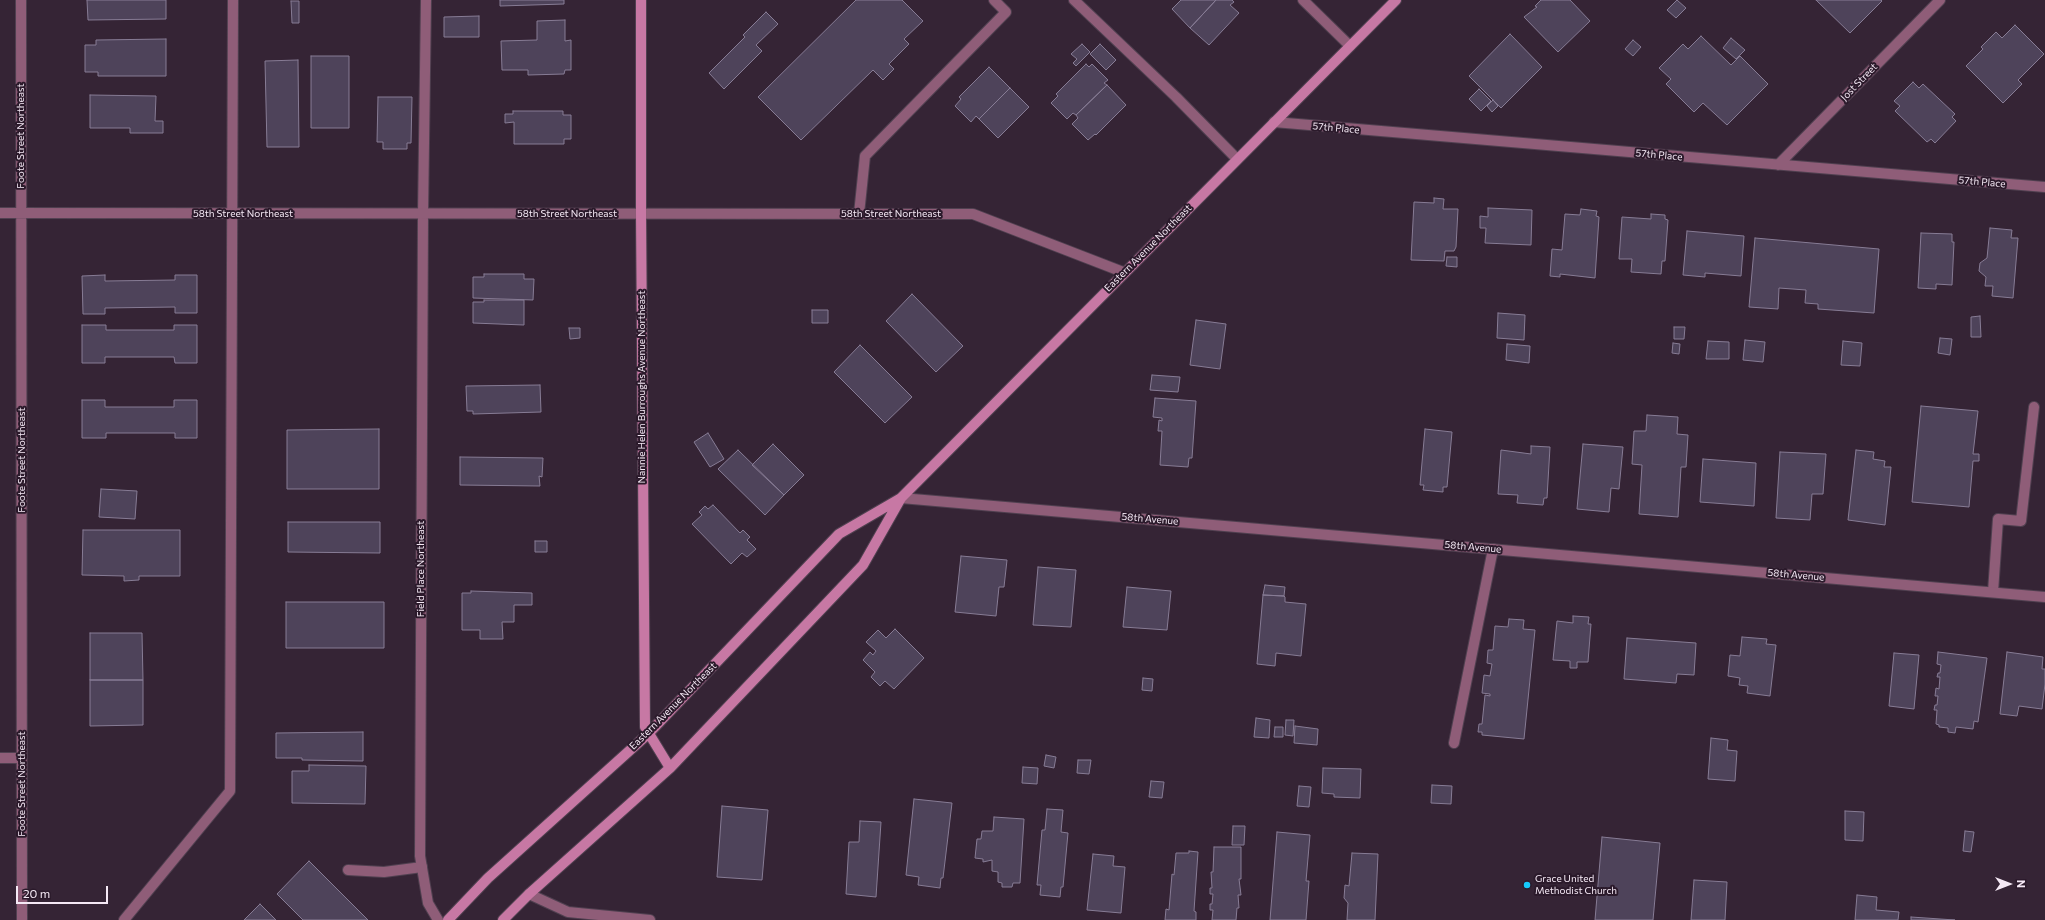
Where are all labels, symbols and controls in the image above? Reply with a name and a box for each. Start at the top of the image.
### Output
street label: Jost Street [1838,61,1880,103]
street label: Foote Street Northeast [15,83,27,189]
street label: 57th Place [1312,120,1360,136]
street label: 57th Place [1635,147,1683,163]
street label: 57th Place [1958,174,2006,190]
street label: Eastern Avenue Northeast [1102,202,1194,294]
street label: 58th Street Northeast [193,208,293,220]
street label: 58th Street Northeast [517,208,617,220]
street label: 58th Street Northeast [841,208,941,220]
street label: Nannie Helen Burroughs Avenue Northeast [636,291,648,483]
street label: Foote Street Northeast [16,407,28,513]
street label: 58th Avenue [1121,511,1179,527]
street label: Field Place Northeast [415,521,427,617]
street label: 58th Avenue [1444,539,1502,555]
street label: 58th Avenue [1767,567,1825,583]
street label: Eastern Avenue Northeast [627,660,719,752]
street label: Foote Street Northeast [16,731,28,837]
north arrow [1989,864,2029,904]
place label: Grace United Methodist Church [1535,873,1617,896]
scale bar [18,878,110,904]
marker: Grace United Methodist Church [1522,880,1532,890]
text: N [2015,880,2028,888]
text: 20 m [23,886,50,900]

